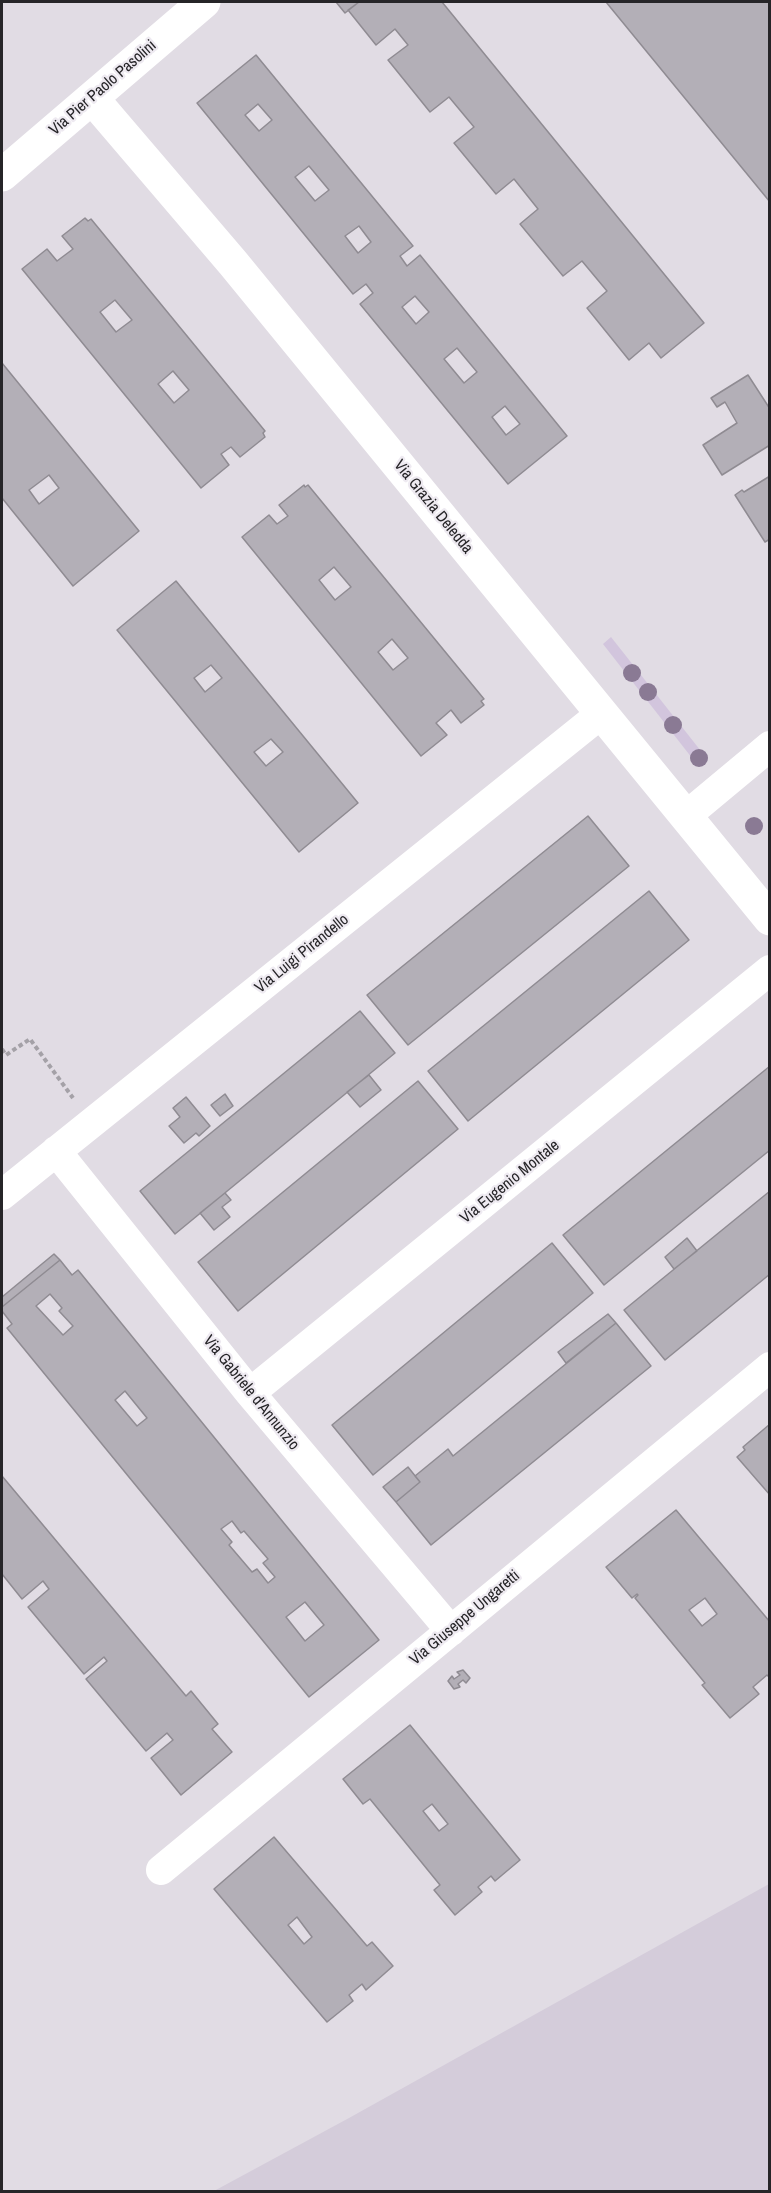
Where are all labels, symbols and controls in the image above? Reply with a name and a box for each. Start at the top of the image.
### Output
street label: Via Pier Paolo Pasolini [46,36,160,140]
street label: Via Grazia Deledda [389,456,477,558]
street label: Via Luigi Pirandello [251,910,353,998]
street label: Via Eugenio Montale [456,1136,564,1228]
street label: Via Gabriele d'Annunzio [199,1332,303,1454]
street label: Via Giuseppe Ungaretti [406,1566,524,1670]

